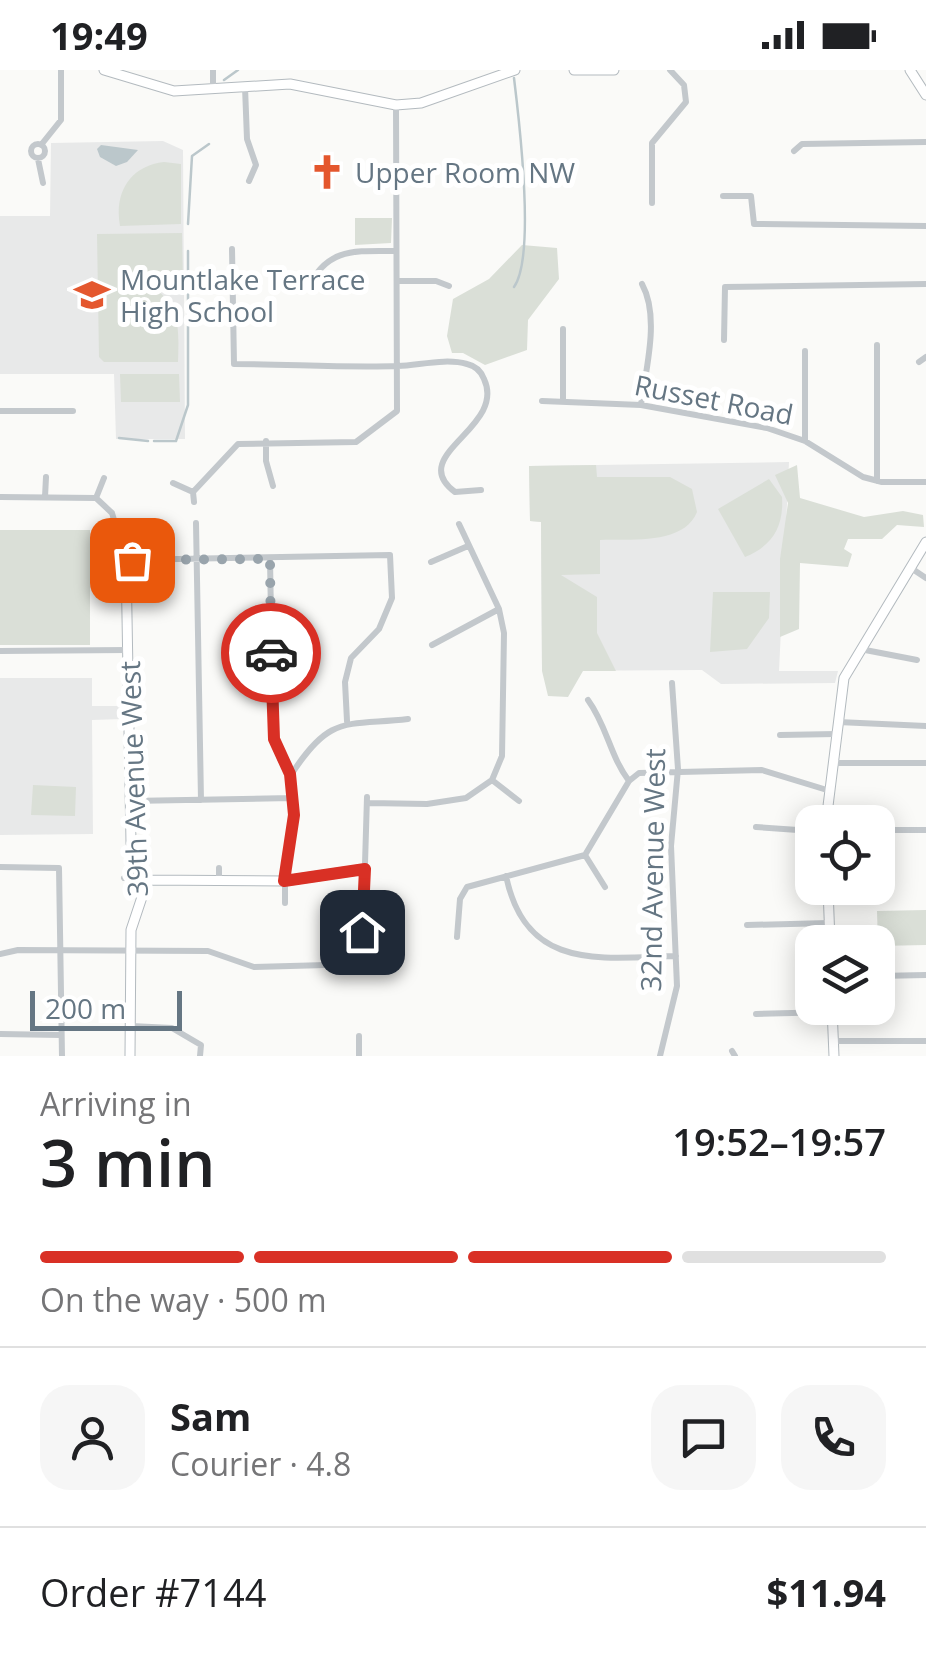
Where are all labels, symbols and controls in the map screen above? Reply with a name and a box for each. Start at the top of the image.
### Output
text: 19:49 [50,9,148,61]
church icon: Upper Room NW [308,153,346,191]
place label: Upper Room NW [355,153,575,191]
place label: Mountlake Terrace High School [120,260,365,330]
school or university icon: Mountlake Terrace High School [73,276,111,314]
street label: Russet Road [631,365,797,433]
pin [90,518,175,603]
icon: bag [105,533,160,588]
courier [221,603,321,703]
icon: car [244,626,299,681]
street label: 39th Avenue West [110,660,156,898]
street label: 32nd Avenue West [631,748,673,992]
map controls [795,805,895,1025]
button: locate [795,805,895,905]
pin [320,890,405,975]
icon: home [335,905,390,960]
button: layers [795,925,895,1025]
scale bar [30,986,182,1030]
text: 200 m [45,989,126,1027]
text: Arriving in [40,1082,192,1125]
text: 19:52–19:57 [672,1115,886,1167]
text: 3 min [40,1118,215,1206]
text: On the way · 500 m [40,1278,327,1321]
button: person [40,1385,145,1490]
button: chat [651,1385,756,1490]
button: phone [781,1385,886,1490]
text: Sam [170,1390,251,1442]
text: Courier · 4.8 [170,1442,351,1485]
text: Order #7144 [40,1566,267,1618]
text: $11.94 [767,1566,886,1618]

